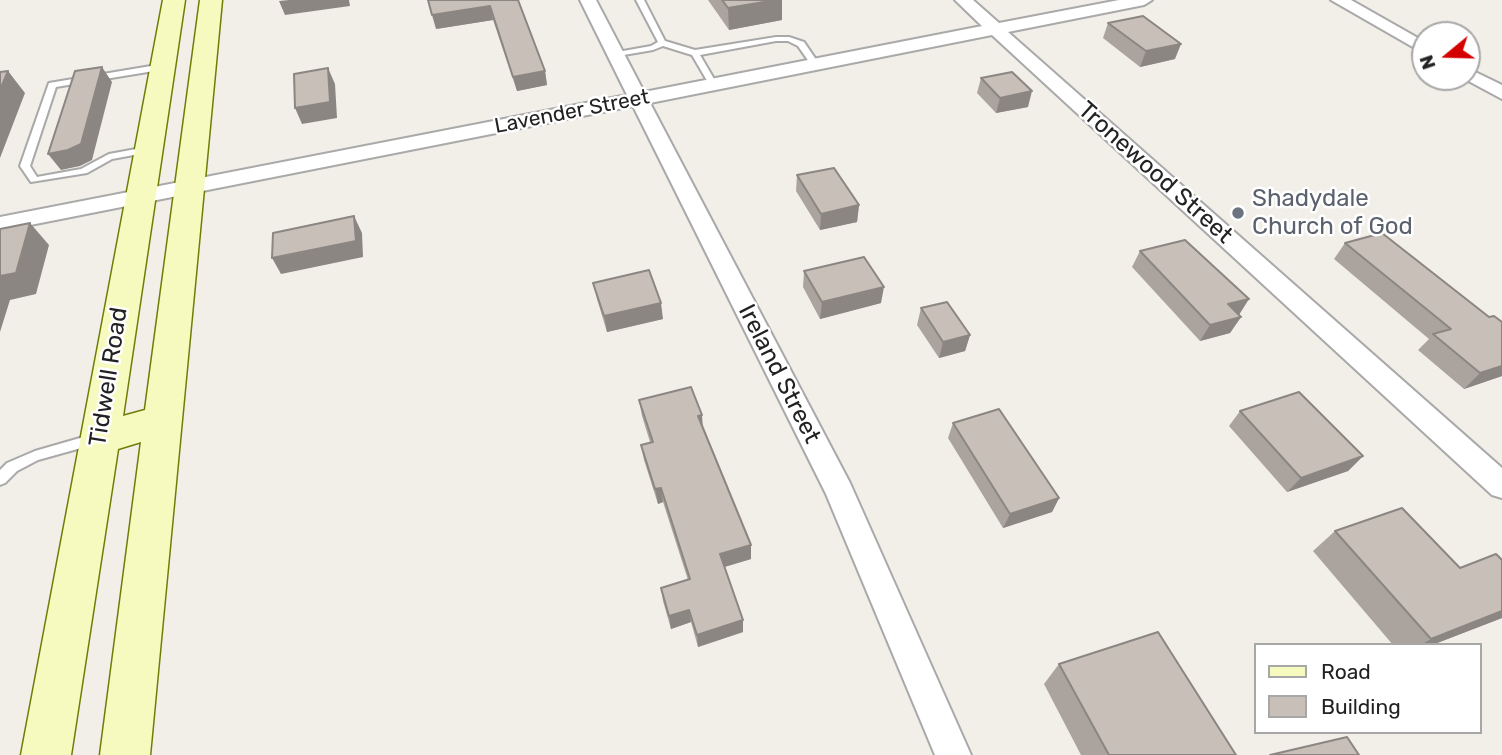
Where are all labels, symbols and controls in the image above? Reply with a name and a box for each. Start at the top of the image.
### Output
north arrow [1411,21,1481,91]
text: N [1414,52,1441,73]
street label: Lavender Street [493,85,651,139]
street label: Tronewood Street [1072,96,1238,250]
place label: Shadydale Church of God [1252,185,1413,241]
marker: Shadydale Church of God [1230,205,1246,221]
street label: Ireland Street [732,300,826,448]
street label: Tidwell Road [84,305,134,449]
legend [1254,643,1481,734]
text: Road [1321,659,1371,684]
text: Building [1321,694,1401,719]

